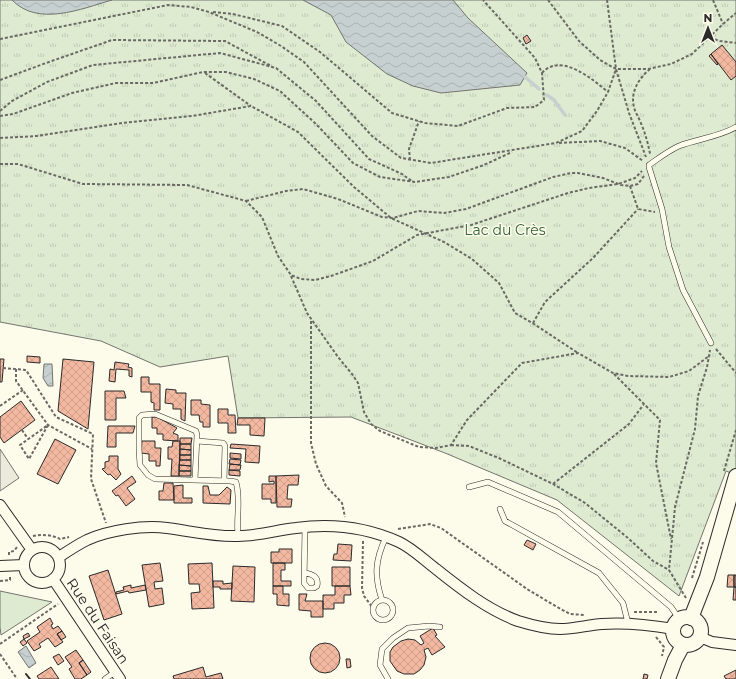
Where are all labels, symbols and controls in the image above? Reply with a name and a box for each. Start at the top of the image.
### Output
north arrow [688,8,728,48]
text: N [704,11,712,25]
park label: Lac du Crès [464,221,546,239]
street label: Rue du Faisan [63,575,133,667]

